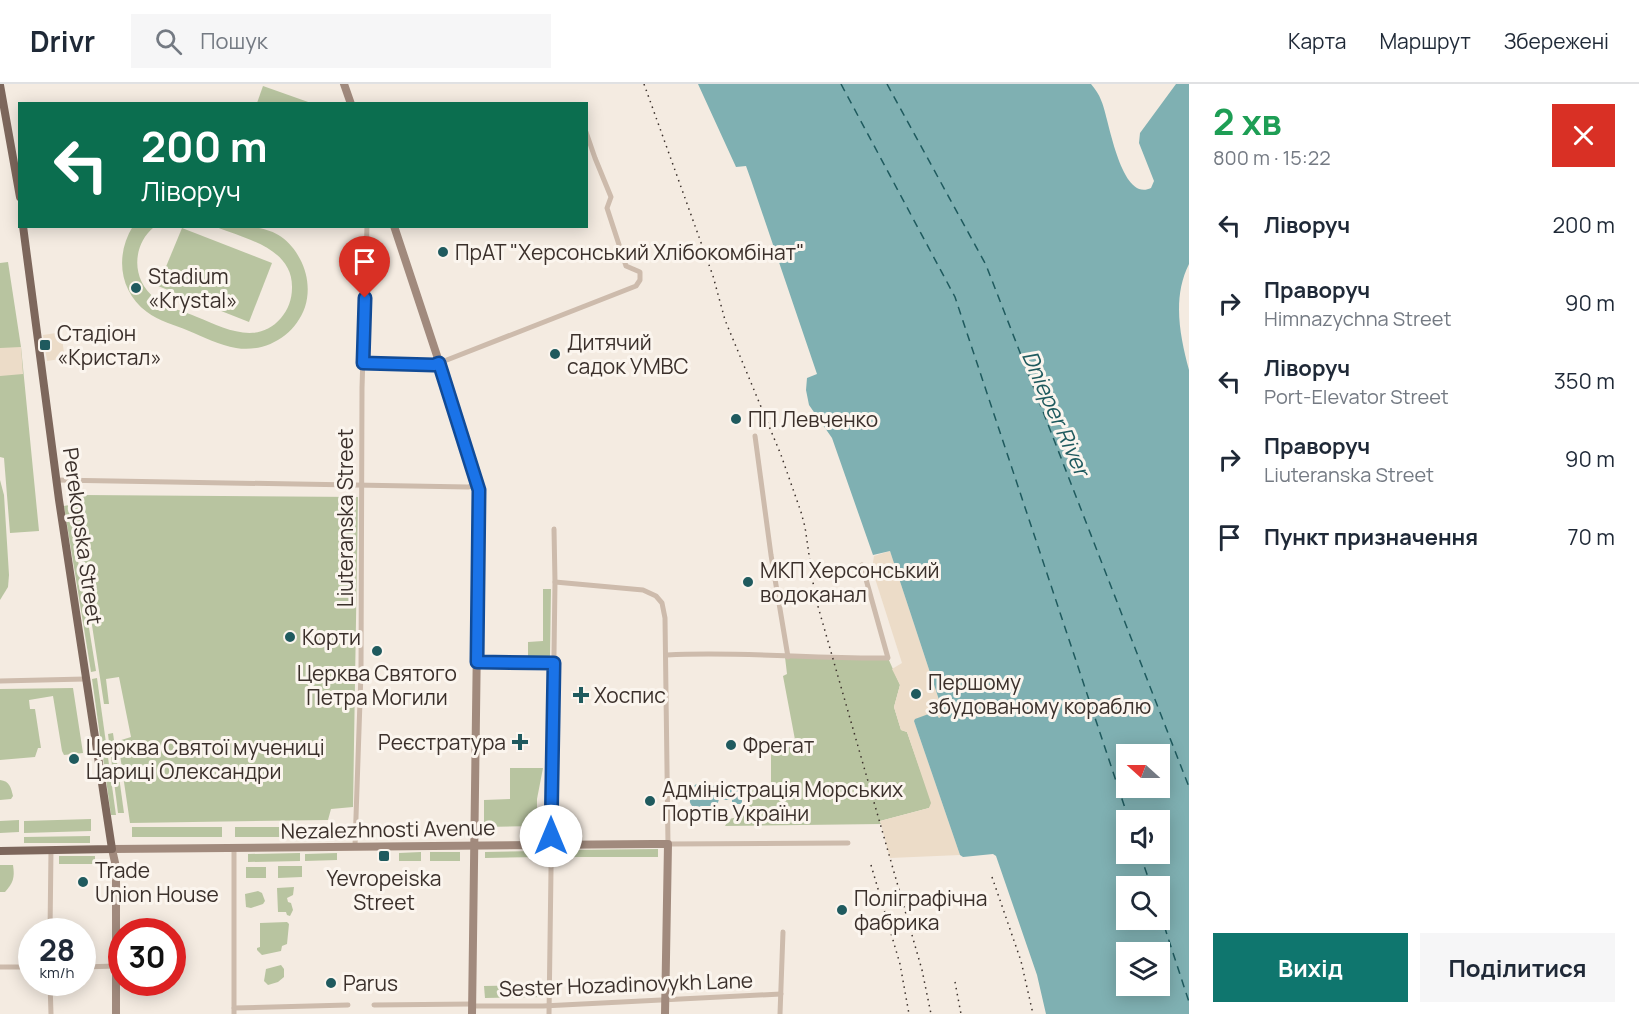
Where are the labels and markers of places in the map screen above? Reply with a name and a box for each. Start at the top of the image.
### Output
pin [339,236,390,298]
place label: ПрАТ "Херсонський Хлібокомбінат" [455,238,804,266]
marker: ПрАТ "Херсонський Хлібокомбінат" [436,245,450,259]
place label: Stadium «Krystal» [148,262,237,314]
marker: Stadium «Krystal» [129,281,143,295]
place label: Стадіон «Кристал» [57,319,162,371]
place label: Дитячий садок УМВС [567,328,688,380]
marker: Стадіон «Кристал» [38,338,52,352]
marker: Дитячий садок УМВС [548,347,562,361]
place label: ПП Левченко [748,405,878,433]
marker: ПП Левченко [729,412,743,426]
place label: МКП Херсонський водоканал [760,556,940,608]
marker: МКП Херсонський водоканал [741,575,755,589]
place label: Корти [302,623,361,651]
marker: Корти [283,630,297,644]
marker: Церква Святого Петра Могили [370,644,384,658]
place label: Церква Святого Петра Могили [297,659,457,711]
place label: Першому збудованому кораблю [928,668,1151,720]
place label: Хоспис [594,681,666,709]
marker: Хоспис [572,686,590,704]
marker: Першому збудованому кораблю [909,687,923,701]
place label: Реєстратура [378,728,506,756]
place label: Фрегат [743,731,815,759]
place label: Церква Святої мучениці Цариці Олександри [86,733,325,785]
marker: Реєстратура [511,733,529,751]
marker: Фрегат [724,738,738,752]
marker: Церква Святої мучениці Цариці Олександри [67,752,81,766]
place label: Адміністрація Морських Портів України [662,775,903,827]
marker: Адміністрація Морських Портів України [643,794,657,808]
marker: Yevropeiska Street [377,849,391,863]
place label: Trade Union House [95,856,219,908]
place label: Yevropeiska Street [326,864,442,916]
marker: Trade Union House [76,875,90,889]
place label: Поліграфічна фабрика [854,884,987,936]
marker: Поліграфічна фабрика [835,903,849,917]
place label: Parus [343,969,398,997]
marker: Parus [324,976,338,990]

